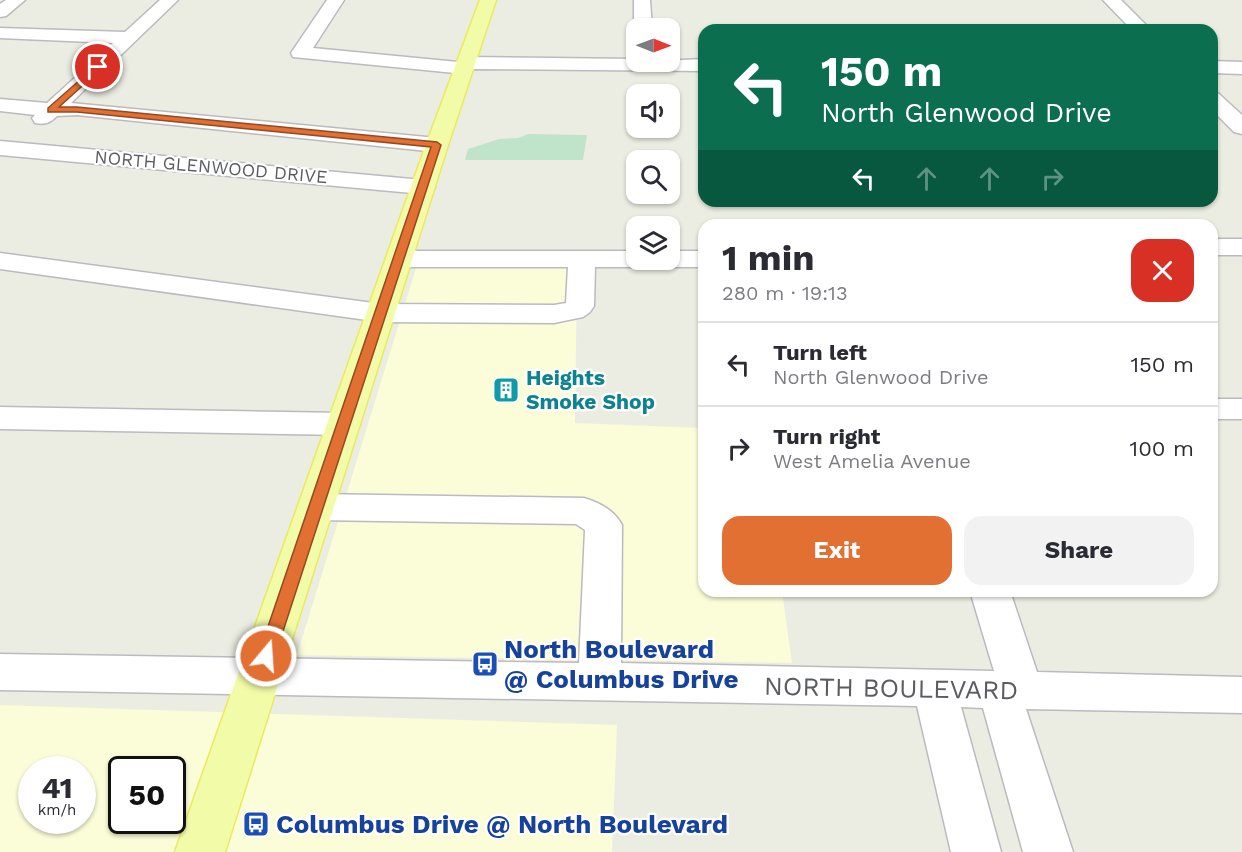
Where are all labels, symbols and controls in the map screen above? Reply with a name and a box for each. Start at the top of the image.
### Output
north arrow [626,18,680,72]
map controls [626,18,680,270]
pin [72,41,123,92]
text: 150 m [821,47,942,96]
icon: left [722,48,800,126]
icon: arrive [81,50,114,83]
button: sound [626,84,680,138]
text: North Glenwood Drive [821,97,1112,129]
street label: NORTH GLENWOOD DRIVE [94,146,328,187]
button: search [626,150,680,204]
icon: left [847,162,880,195]
icon: ahead [910,162,943,195]
icon: ahead [973,162,1006,195]
icon: right [1036,162,1069,195]
button: layers [626,216,680,270]
text: 1 min [722,237,814,279]
button: close [1131,239,1194,302]
text: 280 m · 19:13 [722,281,848,305]
text: Turn left [773,340,867,365]
icon: left [722,348,755,381]
text: 150 m [1130,352,1194,377]
place label: Heights Smoke Shop [526,365,655,414]
text: North Glenwood Drive [773,365,989,389]
building icon: Heights Smoke Shop [491,375,521,405]
text: Turn right [773,424,880,449]
icon: right [722,432,755,465]
text: 100 m [1130,436,1194,461]
text: West Amelia Avenue [773,449,971,473]
button: Exit [722,516,952,585]
button: Share [964,516,1194,585]
position arrow [234,624,298,688]
place label: North Boulevard @ Columbus Drive [504,634,738,694]
bus stop icon: North Boulevard @ Columbus Drive [470,649,500,679]
street label: NORTH BOULEVARD [764,671,1018,705]
speed limit sign: 50 [108,756,186,834]
text: 41 [41,770,73,805]
text: km/h [38,801,76,819]
bus stop icon: Columbus Drive @ North Boulevard [241,809,271,839]
place label: Columbus Drive @ North Boulevard [276,809,728,839]

